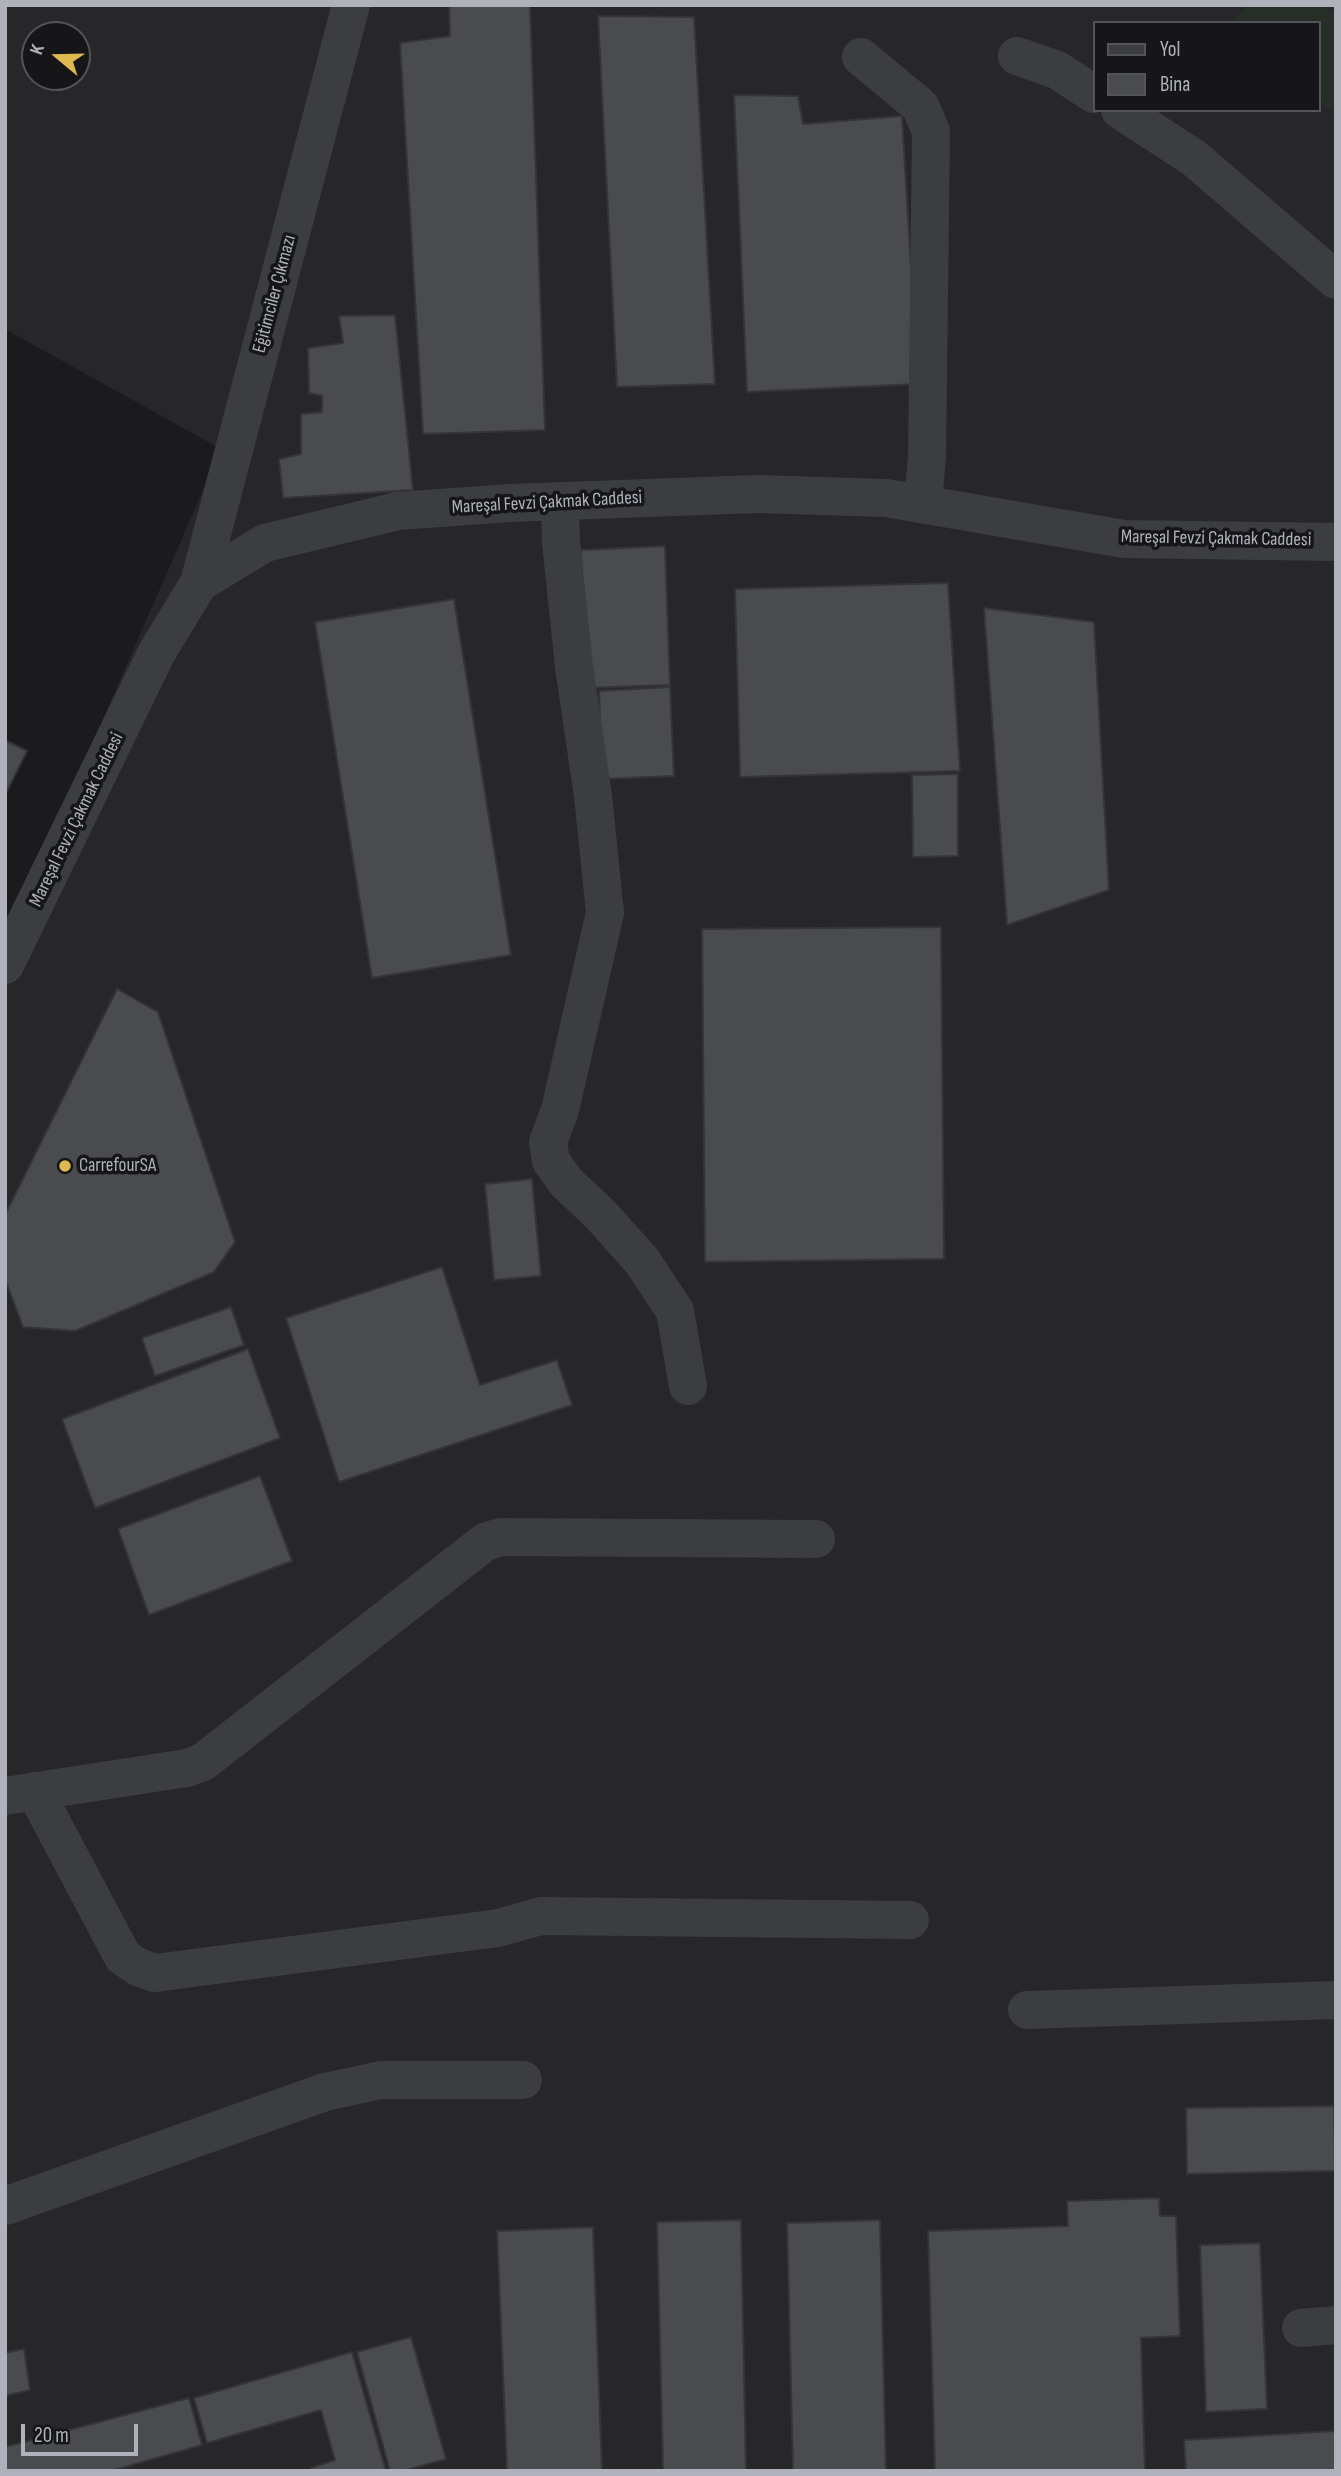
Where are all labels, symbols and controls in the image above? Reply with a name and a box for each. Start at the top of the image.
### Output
north arrow [21,21,91,91]
legend [1092,21,1320,112]
text: Yol [1160,37,1180,62]
text: K [25,41,50,58]
text: Bina [1160,72,1190,97]
street label: Eğitimciler Çıkmazı [248,233,302,355]
street label: Mareşal Fevzi Çakmak Caddesi [451,487,643,519]
street label: Mareşal Fevzi Çakmak Caddesi [1121,526,1311,552]
street label: Mareşal Fevzi Çakmak Caddesi [25,729,129,911]
place label: CarrefourSA [79,1155,156,1177]
marker: CarrefourSA [57,1158,73,1174]
scale bar [24,2410,142,2454]
text: 20 m [34,2423,69,2448]

